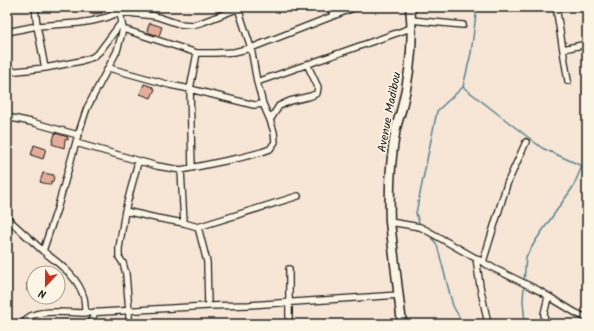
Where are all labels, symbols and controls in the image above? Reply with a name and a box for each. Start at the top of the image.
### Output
street label: Avenue Madibou [372,70,407,154]
north arrow [26,265,66,305]
text: N [36,284,49,303]

